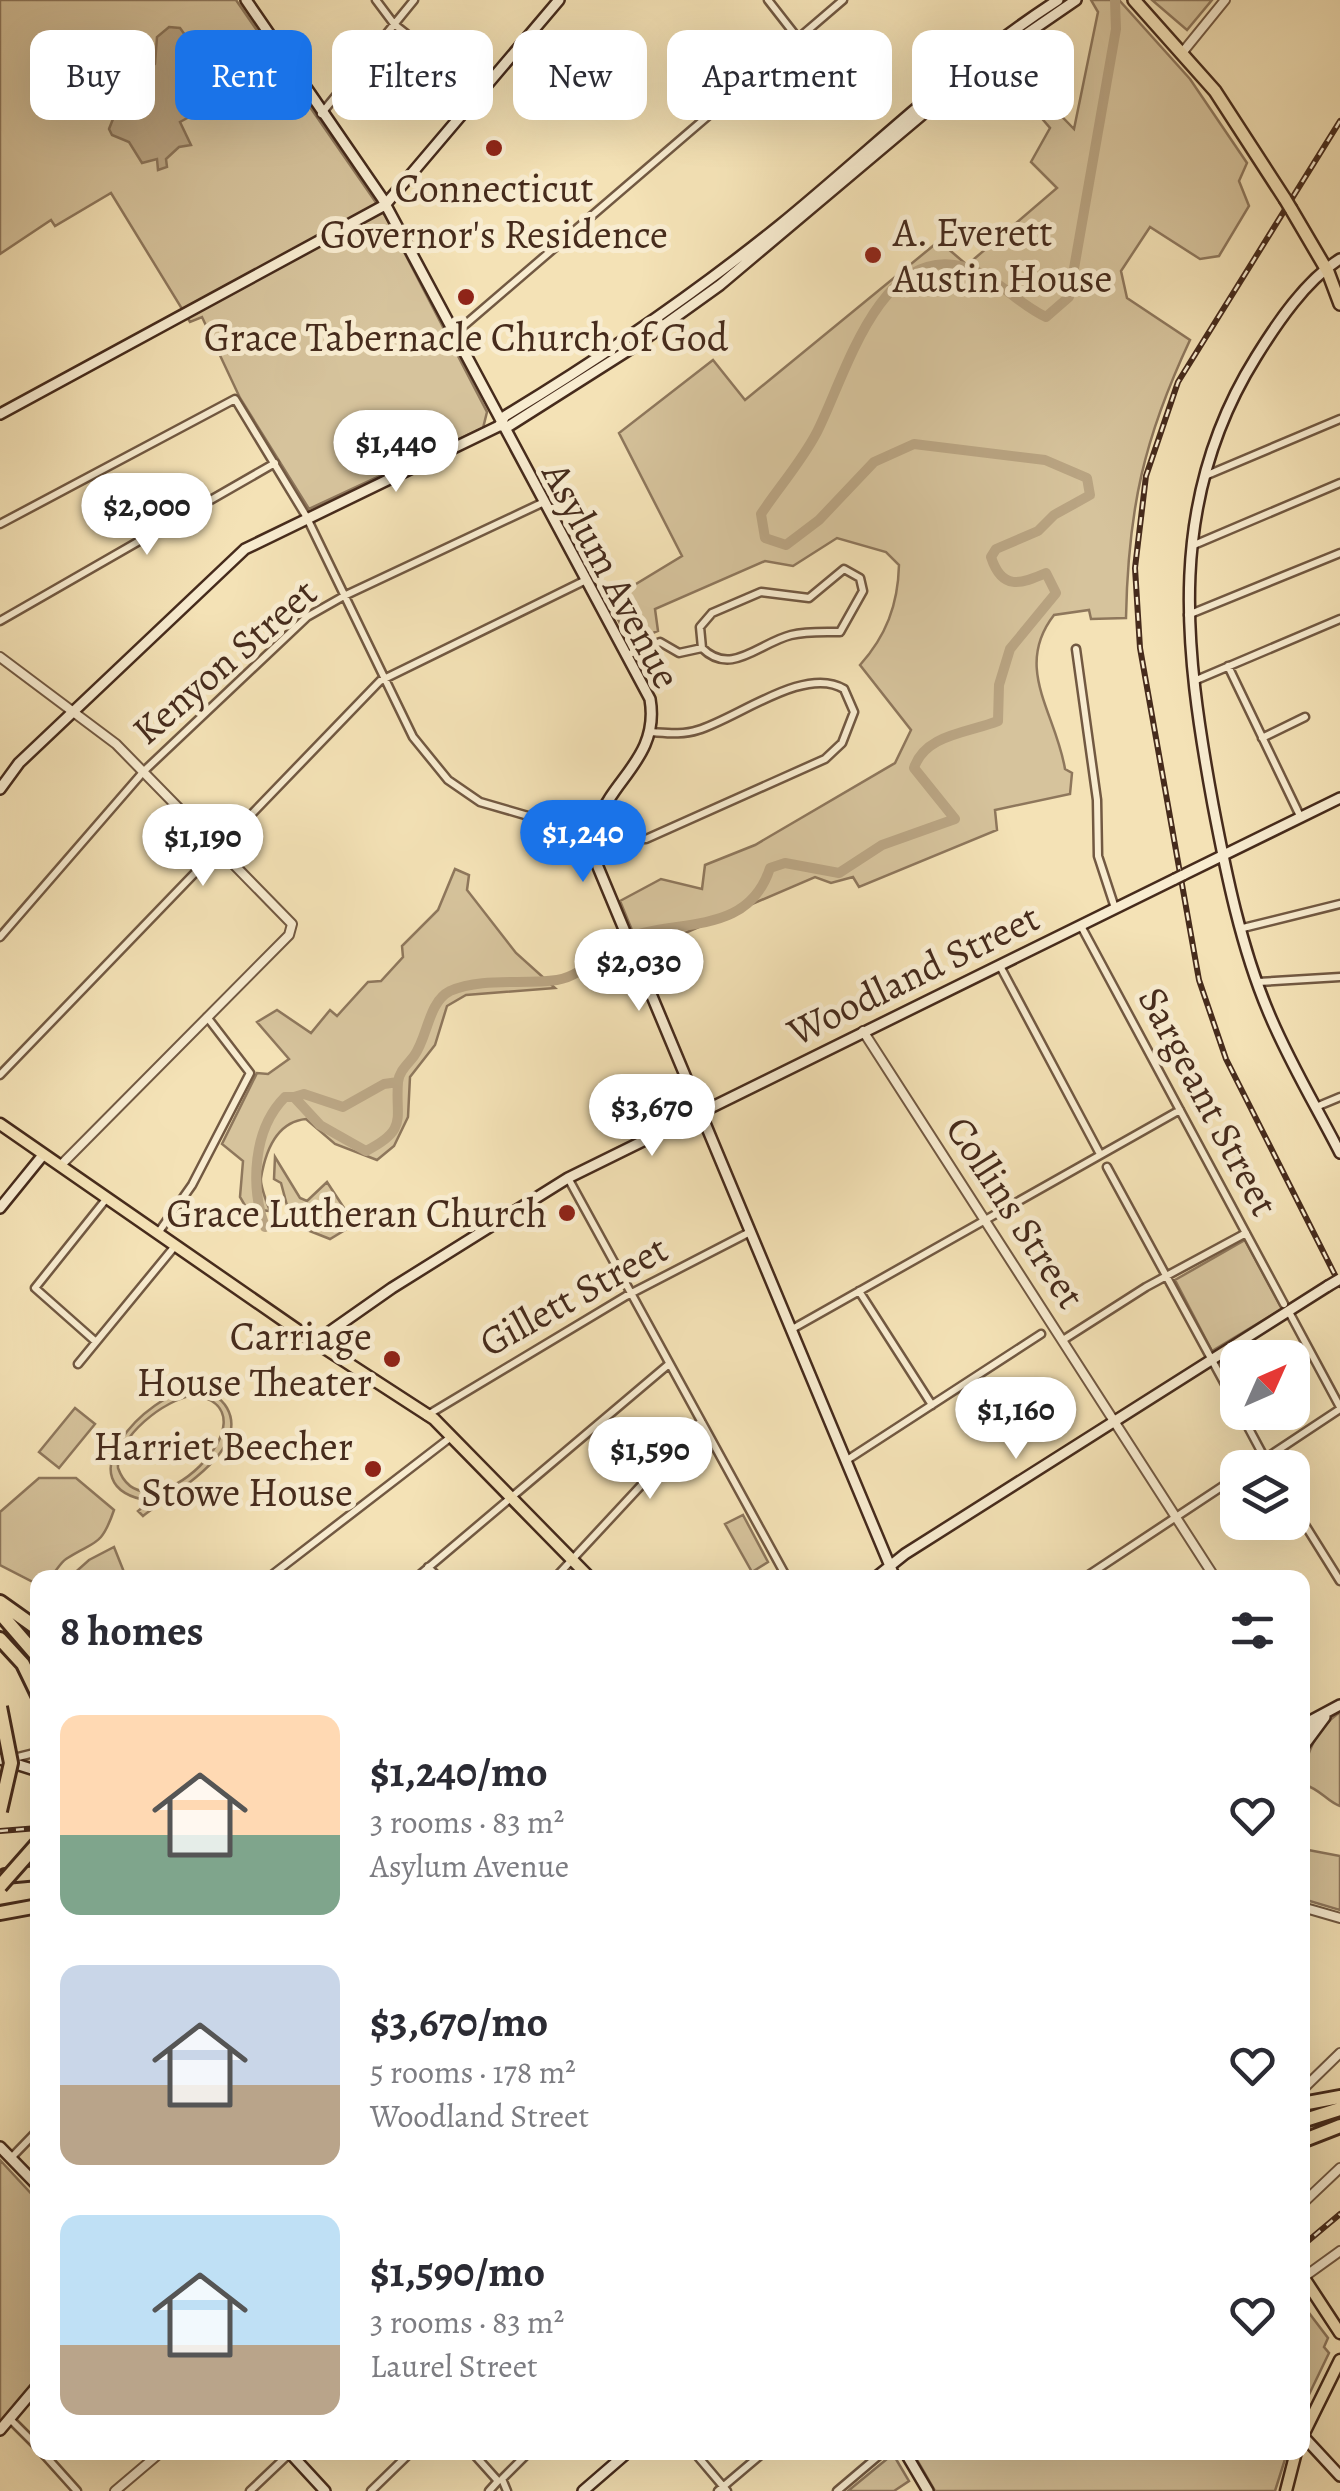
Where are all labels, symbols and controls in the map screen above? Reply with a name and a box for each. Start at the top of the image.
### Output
chip: Buy [30,30,155,120]
chip: Rent [175,30,312,120]
chip: Filters [332,30,493,120]
chip: New [513,30,647,120]
chip: Apartment [667,30,892,120]
chip: House [912,30,1074,120]
marker: Connecticut Governor's Residence [483,137,505,159]
place label: Connecticut Governor's Residence [320,161,668,262]
place label: A. Everett Austin House [892,205,1113,306]
marker: A. Everett Austin House [862,244,884,266]
marker: Grace Tabernacle Church of God [455,286,477,308]
place label: Grace Tabernacle Church of God [204,310,729,365]
pin: $1,440 [315,410,477,495]
text: $1,440 [355,420,437,464]
street label: Asylum Avenue [528,452,694,698]
pin: $2,000 [66,473,228,558]
text: $2,000 [103,483,191,527]
street label: Kenyon Street [120,566,329,757]
pin: $1,240 [502,800,664,885]
pin: $1,190 [122,804,284,889]
text: $1,240 [542,810,624,854]
text: $1,190 [164,814,242,858]
street label: Woodland Street [777,890,1048,1060]
pin: $2,030 [558,929,720,1014]
text: $2,030 [597,939,681,983]
street label: Sargeant Street [1125,977,1292,1226]
pin: $3,670 [571,1074,733,1159]
text: $3,670 [611,1084,693,1128]
street label: Collins Street [933,1105,1098,1319]
place label: Grace Lutheran Church [166,1186,547,1241]
marker: Grace Lutheran Church [556,1202,578,1224]
street label: Gillett Street [469,1221,677,1370]
place label: Carriage House Theater [137,1309,372,1410]
north arrow [1220,1340,1310,1430]
map controls [1220,1340,1310,1540]
marker: Carriage House Theater [381,1348,403,1370]
pin: $1,160 [935,1377,1097,1462]
text: $1,160 [977,1387,1055,1431]
pin: $1,590 [569,1417,731,1502]
place label: Harriet Beecher Stowe House [93,1419,353,1520]
text: $1,590 [610,1427,690,1471]
button: layers [1220,1450,1310,1540]
marker: Harriet Beecher Stowe House [362,1458,384,1480]
text: 8 homes [60,1602,204,1659]
icon: filters [1225,1603,1280,1658]
text: $1,240/mo [370,1743,548,1800]
icon: home [140,1755,260,1875]
icon: heart [1225,1788,1280,1843]
text: 3 rooms · 83 m² [370,1800,564,1844]
text: Asylum Avenue [370,1844,569,1888]
text: $3,670/mo [370,1993,548,2050]
icon: home [140,2005,260,2125]
icon: heart [1225,2038,1280,2093]
text: 5 rooms · 178 m² [370,2050,576,2094]
text: Woodland Street [370,2094,589,2138]
text: $1,590/mo [370,2243,545,2300]
icon: home [140,2255,260,2375]
icon: heart [1225,2288,1280,2343]
text: 3 rooms · 83 m² [370,2300,564,2344]
text: Laurel Street [370,2344,538,2388]

